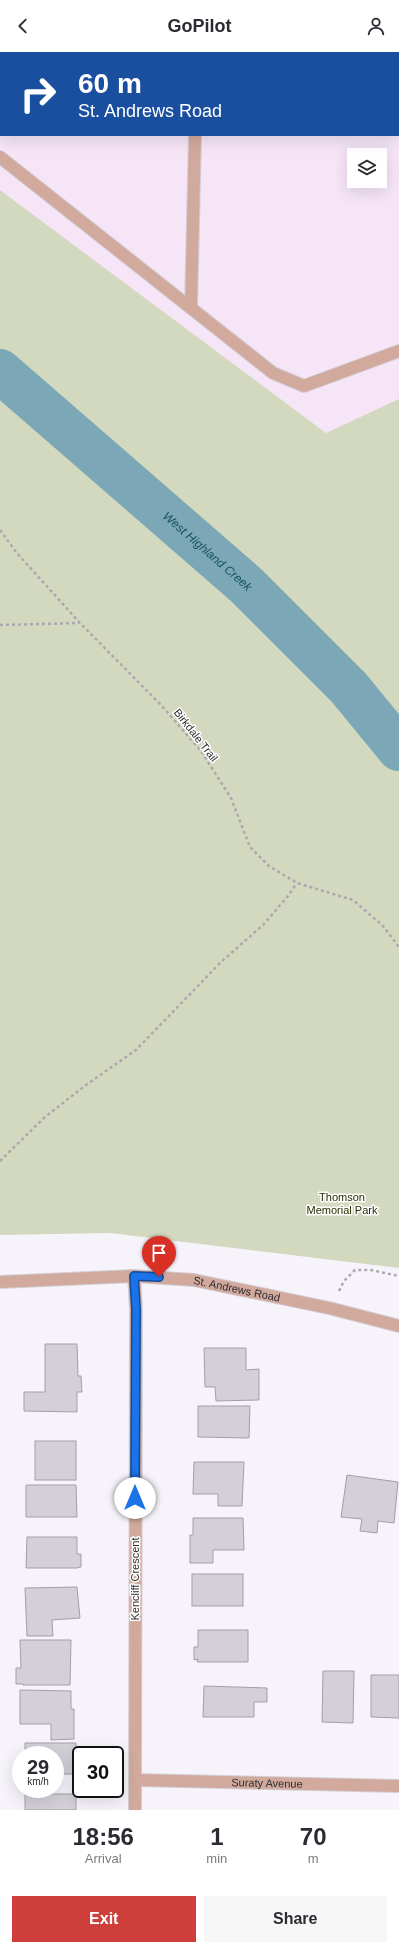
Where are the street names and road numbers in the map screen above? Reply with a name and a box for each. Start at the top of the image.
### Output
street label: Birkdale Trail [172,706,220,764]
street label: St. Andrews Road [192,1274,281,1304]
street label: Kencliff Crescent [129,1538,141,1620]
street label: Suraty Avenue [231,1776,303,1790]

